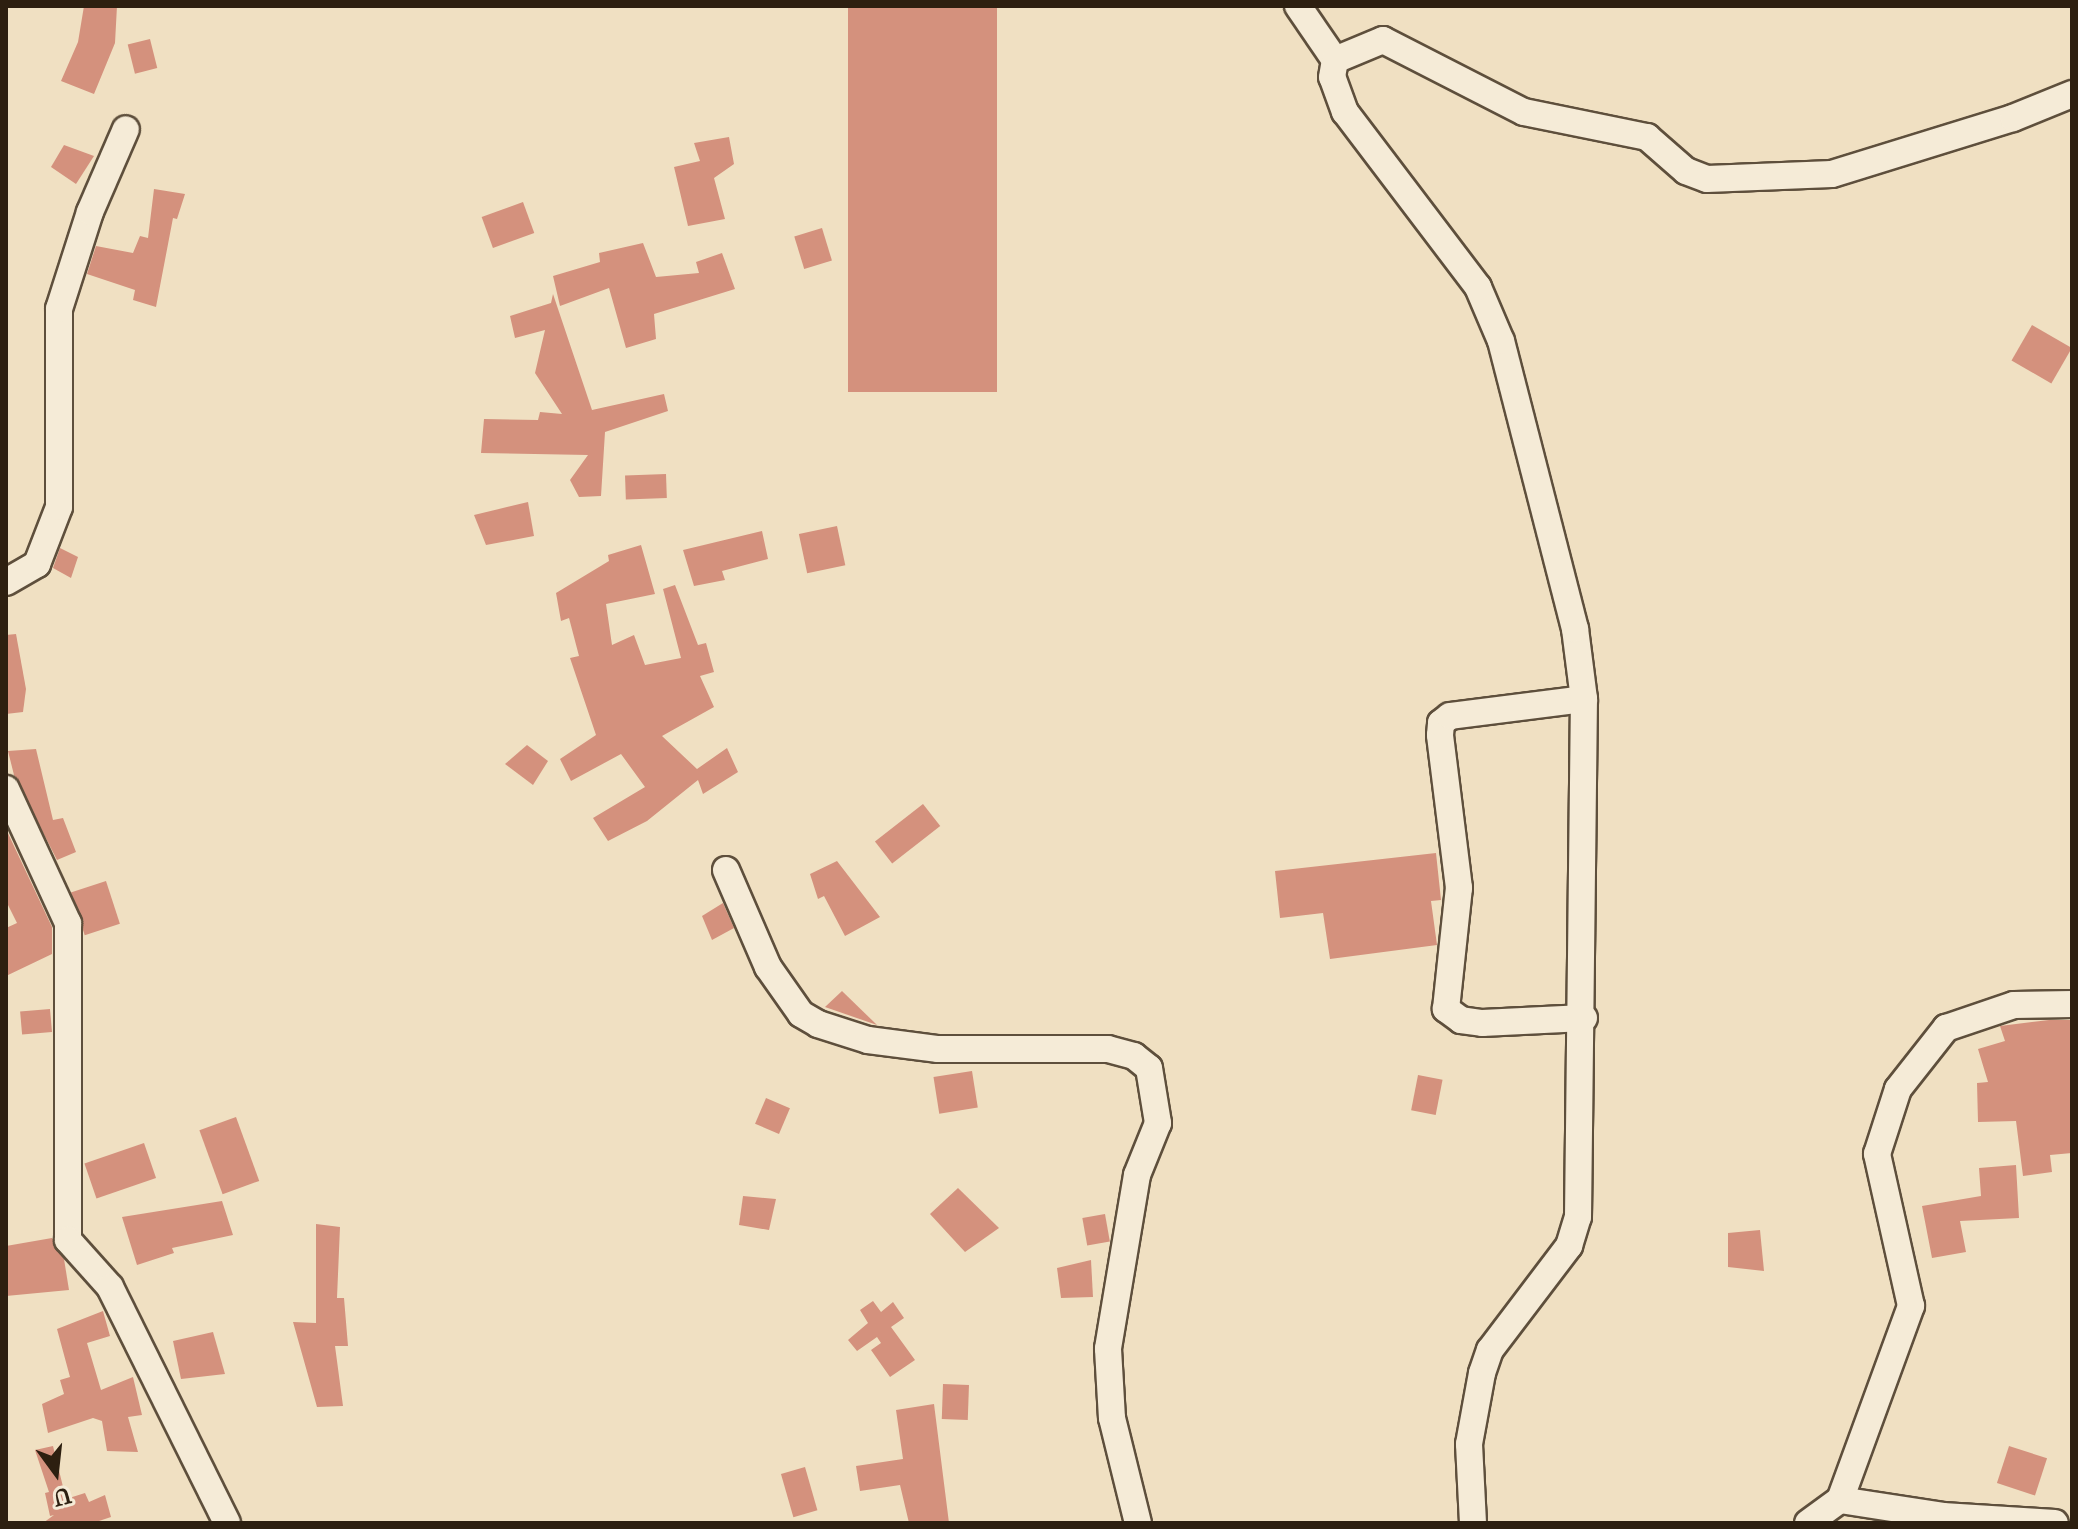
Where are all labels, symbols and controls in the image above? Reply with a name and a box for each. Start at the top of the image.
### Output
north arrow [16,1433,96,1513]
text: U [50,1481,74,1512]

